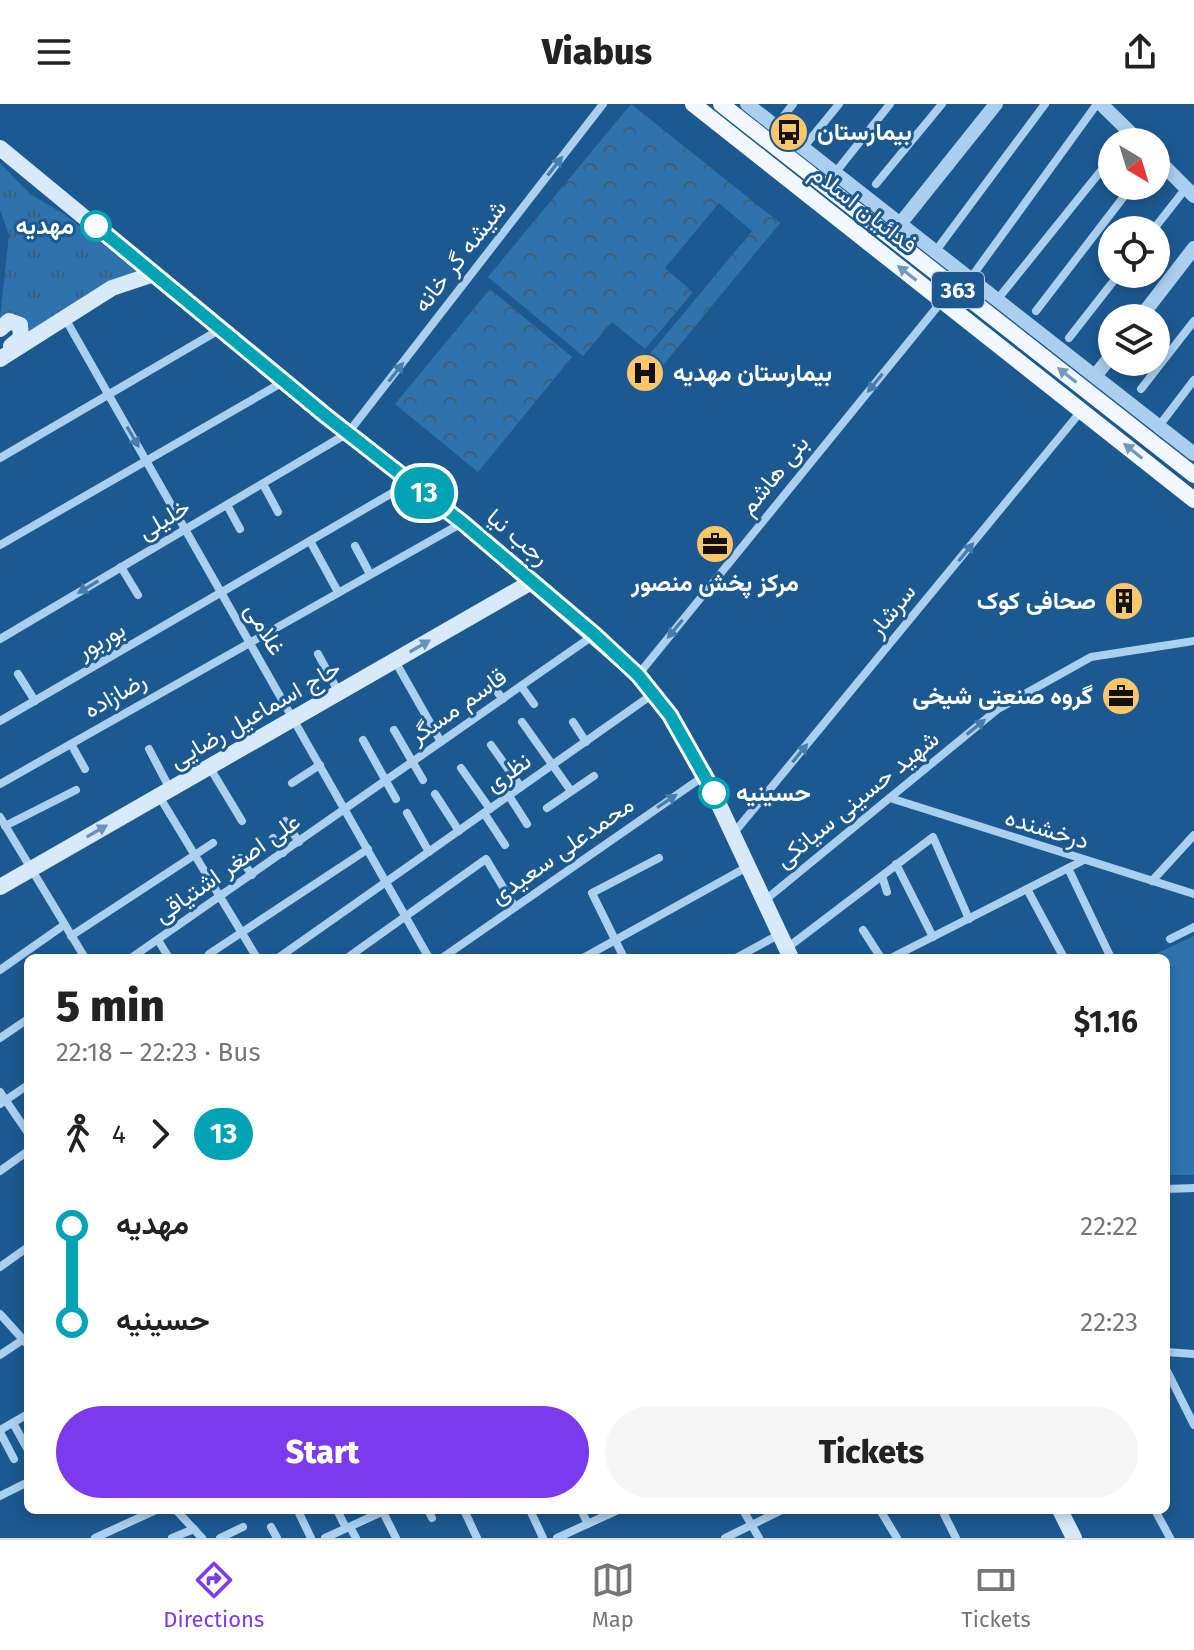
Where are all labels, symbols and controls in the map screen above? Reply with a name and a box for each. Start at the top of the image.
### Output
icon: menu [32,30,76,74]
text: Viabus [542,30,652,74]
icon: share [1118,30,1162,74]
bus stop icon: بیمارستان [768,111,810,153]
place label: بیمارستان [817,118,912,147]
north arrow [1098,128,1170,200]
map controls [1098,128,1170,376]
one-way arrow [546,156,563,176]
street label: فدائیان اسلام [804,159,923,261]
street label: شیشه گر خانه [408,194,513,318]
marker: مهدیه [81,211,111,241]
place label: مهدیه [16,212,74,241]
button: locate [1098,216,1170,288]
one-way arrow [897,266,917,282]
road number: 363 [932,272,984,308]
button: layers [1098,304,1170,376]
hospital icon: بیمارستان مهدیه [624,352,666,394]
place label: بیمارستان مهدیه [673,359,832,388]
one-way arrow [387,362,403,382]
one-way arrow [1057,368,1077,384]
one-way arrow [867,373,884,393]
one-way arrow [126,426,140,448]
street label: بنی هاشم [733,430,816,522]
one-way arrow [1123,443,1143,460]
line badge: 13 [388,467,460,519]
text: 13 [410,476,438,509]
street label: خلیلی [133,493,195,545]
street label: رجب نیا [480,503,555,572]
office icon: مركز پخش منصور [694,523,736,565]
one-way arrow [957,542,973,562]
place label: مركز پخش منصور [630,569,799,599]
street label: سرشار [862,578,922,643]
one-way arrow [77,580,99,594]
building icon: صحافی کوک [1103,580,1145,622]
place label: صحافی کوک [977,587,1096,616]
street label: غلامی [239,598,291,660]
street label: بوربور [71,615,131,666]
one-way arrow [667,618,684,639]
one-way arrow [409,639,431,653]
street label: حاج اسماعیل رضایی [165,654,346,776]
street label: قاسم مسگر [403,662,513,752]
street label: رضازاده [79,666,152,725]
office icon: گروه صنعتی شیخی [1100,675,1142,717]
place label: گروه صنعتی شیخی [912,682,1093,711]
one-way arrow [965,719,985,736]
street label: شهید حسینی سیانکی [770,724,945,874]
one-way arrow [791,743,808,763]
street label: نظری [480,746,537,798]
marker: حسینیه [699,778,729,808]
place label: حسینیه [736,779,811,807]
street label: محمدعلی سعیدی [485,790,639,910]
one-way arrow [657,794,678,809]
street label: درخشنده [1001,803,1092,856]
street label: علی اصغر اشتیاقی [149,807,306,930]
one-way arrow [86,824,109,838]
text: 5 min [56,980,165,1033]
text: $1.16 [1074,1004,1138,1040]
text: 22:18 – 22:23 · Bus [56,1037,261,1068]
icon: walk [56,1112,100,1156]
icon: forward [138,1112,182,1156]
text: 13 [210,1117,237,1150]
text: 4 [112,1119,126,1150]
text: مهدیه [116,1206,189,1242]
text: 22:22 [1080,1211,1138,1242]
text: حسینیه [116,1302,210,1338]
text: 22:23 [1080,1307,1138,1338]
button: Start [56,1406,589,1498]
button: Tickets [605,1406,1138,1498]
tab: Directions [163,1558,264,1633]
tab: Map [591,1558,635,1633]
tab: Tickets [961,1558,1031,1633]

